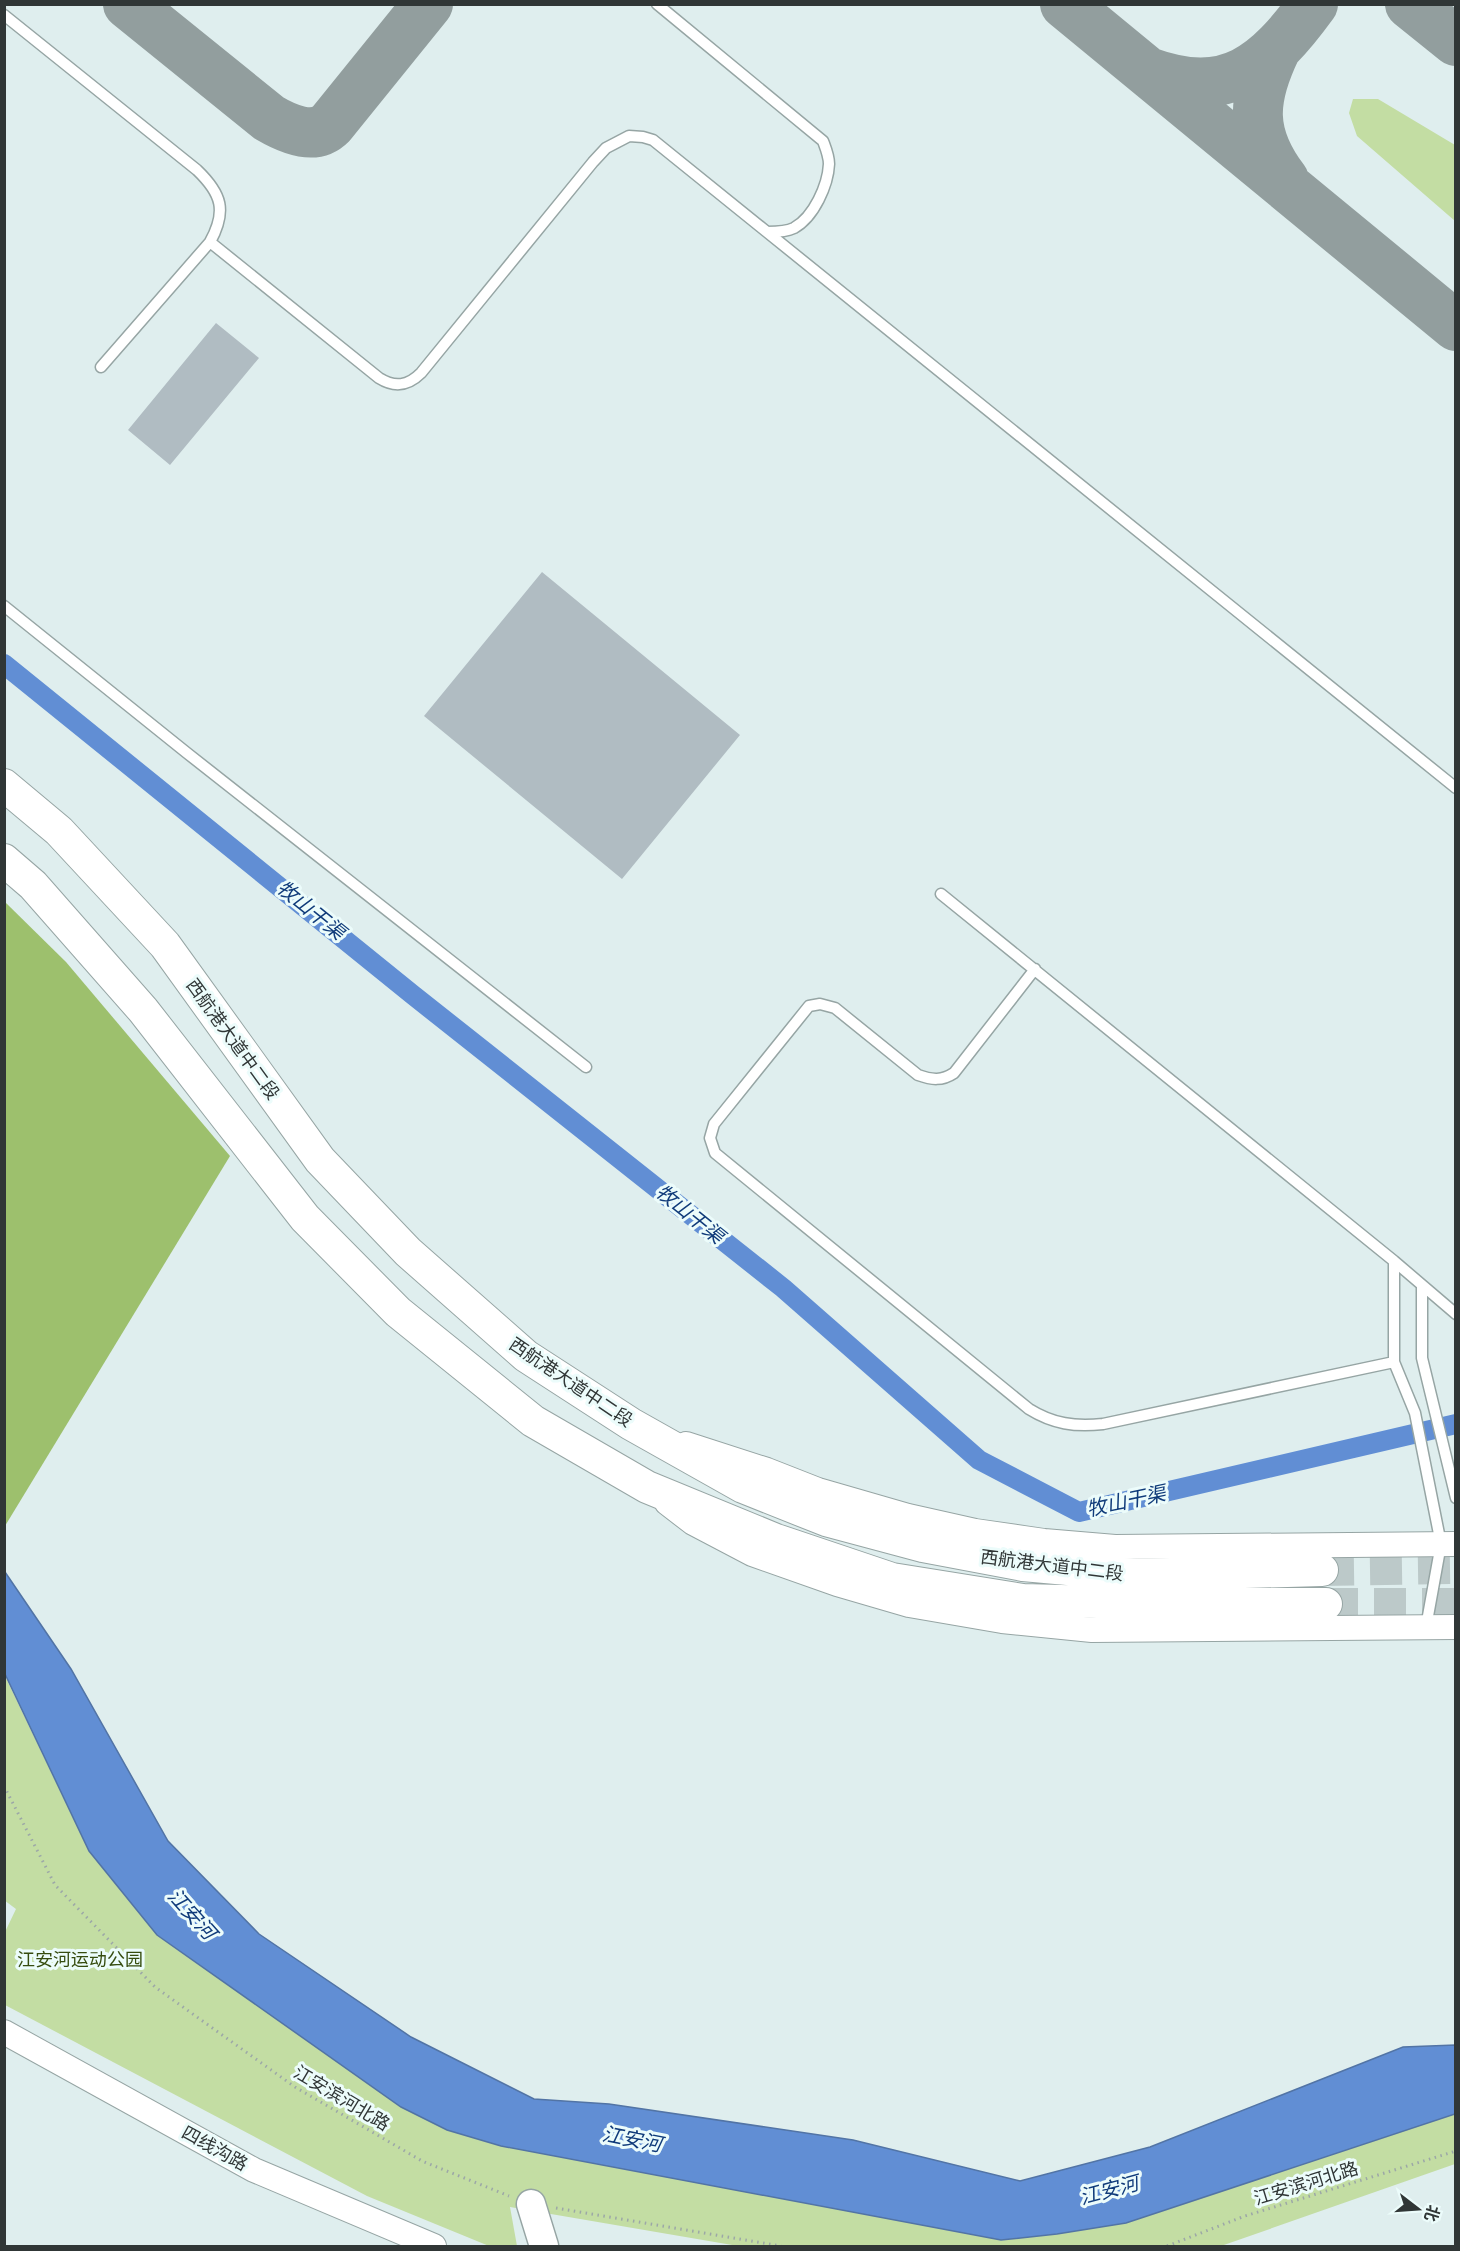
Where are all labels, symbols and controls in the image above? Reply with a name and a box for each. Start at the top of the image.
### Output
water label: 牧山干渠 [272,875,353,947]
street label: 西航港大道中二段 [181,974,285,1104]
water label: 牧山干渠 [651,1179,732,1251]
street label: 西航港大道中二段 [505,1332,637,1432]
water label: 牧山干渠 [1084,1479,1171,1522]
street label: 西航港大道中二段 [979,1545,1125,1585]
water label: 江安河 [162,1883,224,1948]
park label: 江安河运动公园 [17,1948,143,1971]
street label: 江安滨河北路 [290,2060,394,2136]
street label: 四线沟路 [178,2120,252,2176]
water label: 江安河 [600,2121,668,2158]
street label: 江安滨河北路 [1251,2156,1361,2210]
water label: 江安河 [1077,2169,1145,2210]
north arrow [1388,2179,1448,2239]
text: 北 [1420,2203,1444,2224]

